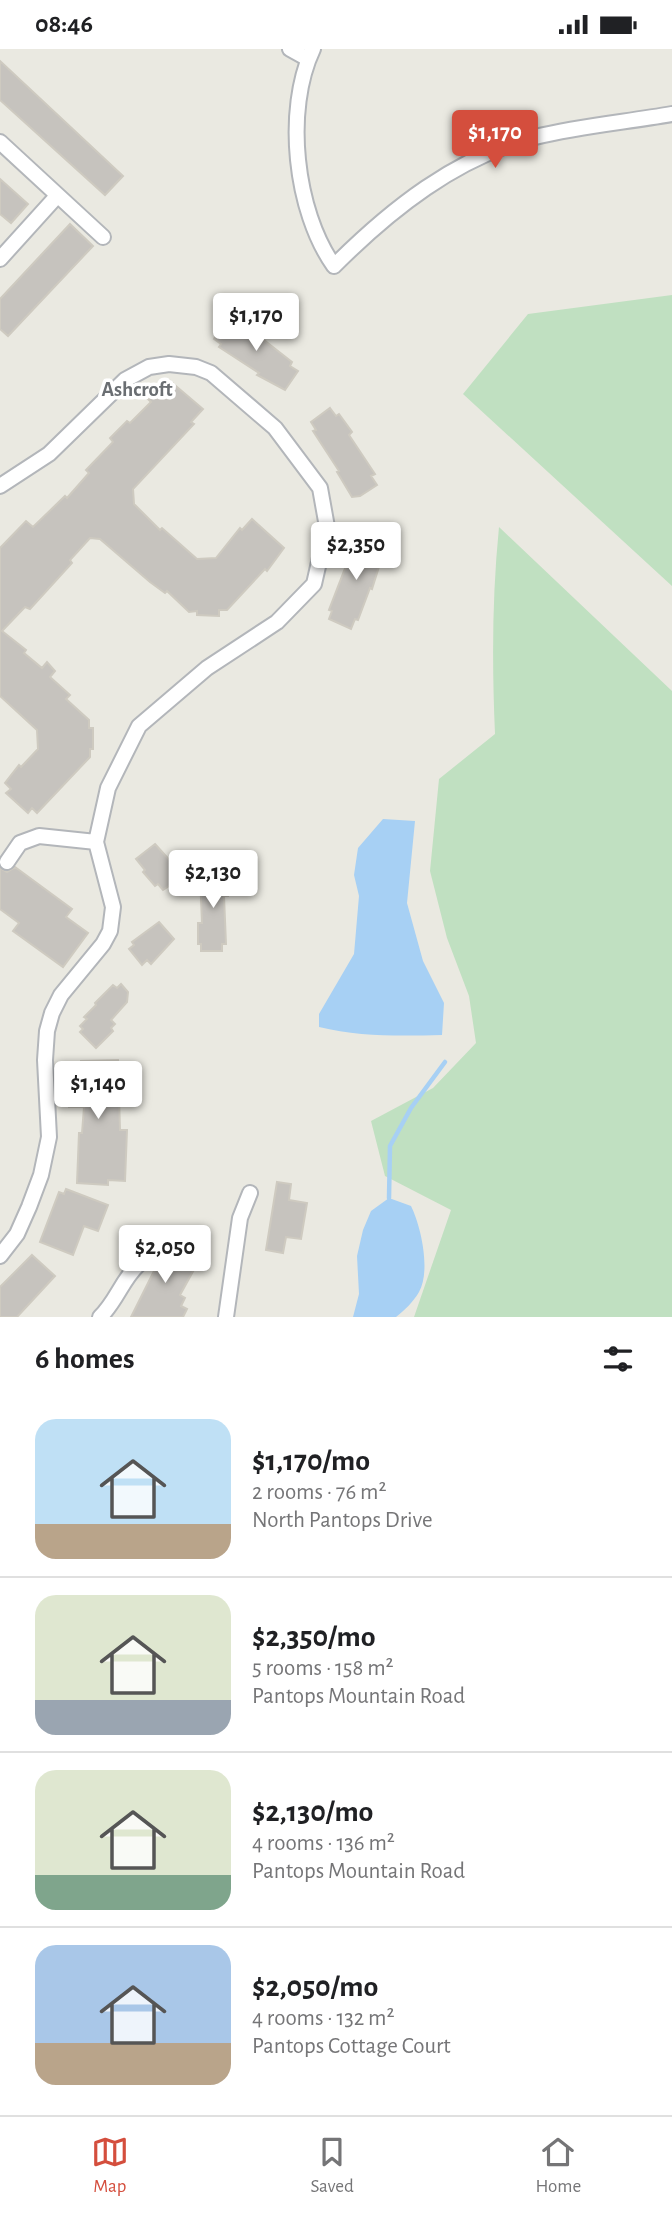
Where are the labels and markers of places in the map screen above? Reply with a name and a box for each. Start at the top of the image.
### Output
pin: $1,170 [438,110,552,170]
pin: $1,170 [199,293,313,353]
pin: $2,350 [299,523,413,582]
pin: $2,130 [156,851,270,910]
pin: $1,140 [41,1061,155,1121]
pin: $2,050 [108,1225,222,1285]

